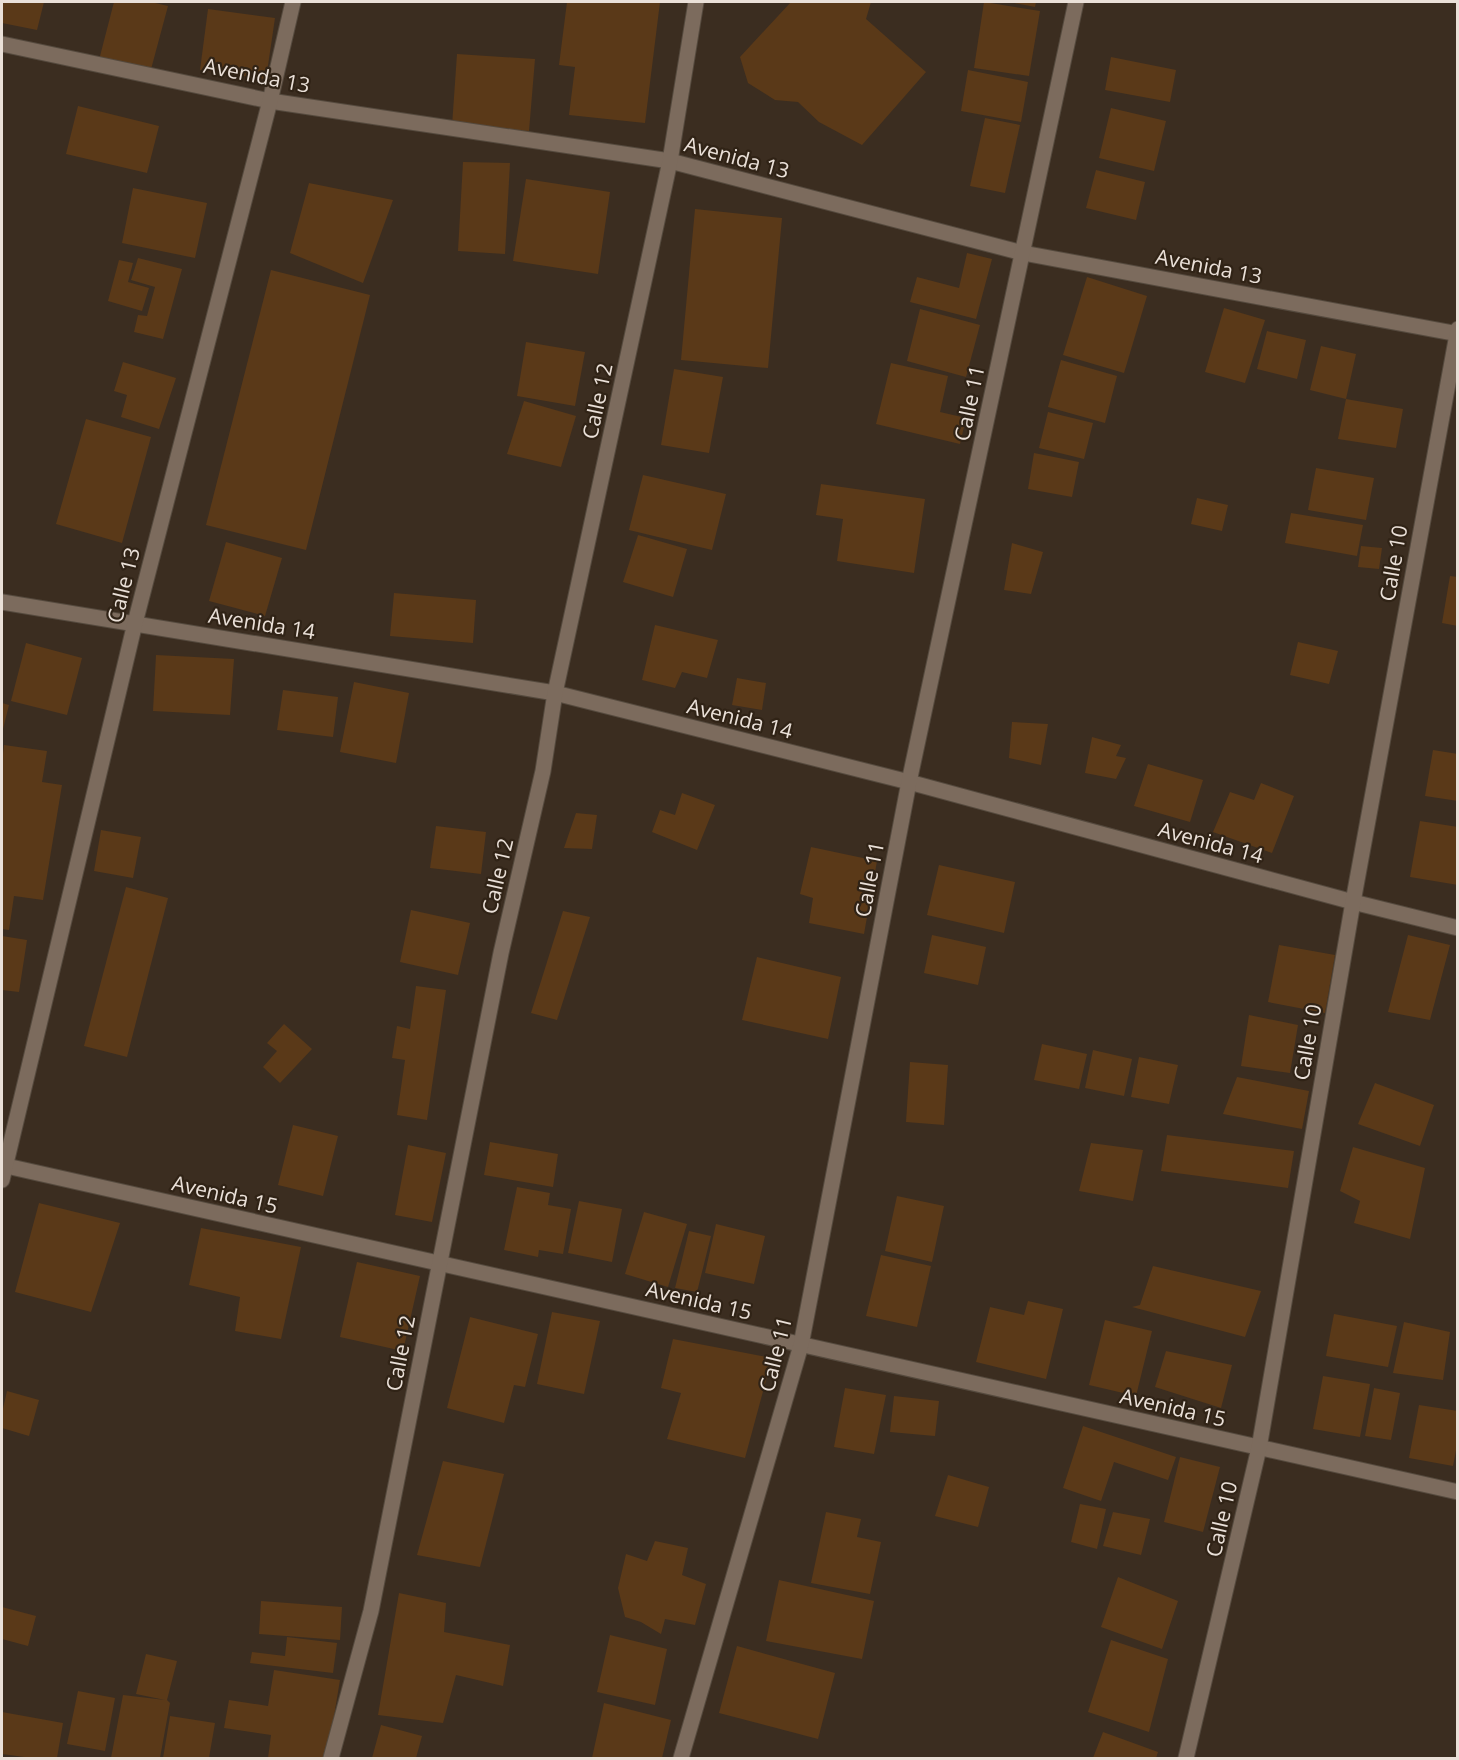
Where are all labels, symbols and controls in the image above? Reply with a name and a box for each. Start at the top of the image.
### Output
street label: Avenida 13 [201,51,313,99]
street label: Avenida 13 [681,130,793,184]
street label: Avenida 13 [1153,242,1265,290]
street label: Calle 12 [575,361,619,441]
street label: Calle 11 [947,363,991,443]
street label: Calle 10 [1373,523,1413,603]
street label: Calle 13 [100,544,146,626]
street label: Avenida 14 [207,601,317,645]
street label: Avenida 14 [684,691,796,745]
street label: Avenida 14 [1155,815,1267,869]
street label: Calle 12 [475,835,519,917]
street label: Calle 11 [848,839,890,919]
street label: Calle 10 [1287,1002,1327,1082]
street label: Avenida 15 [169,1168,281,1220]
street label: Avenida 15 [643,1274,755,1326]
street label: Calle 12 [379,1313,421,1393]
street label: Calle 11 [752,1313,798,1395]
street label: Avenida 15 [1117,1381,1229,1433]
street label: Calle 10 [1199,1478,1243,1560]

